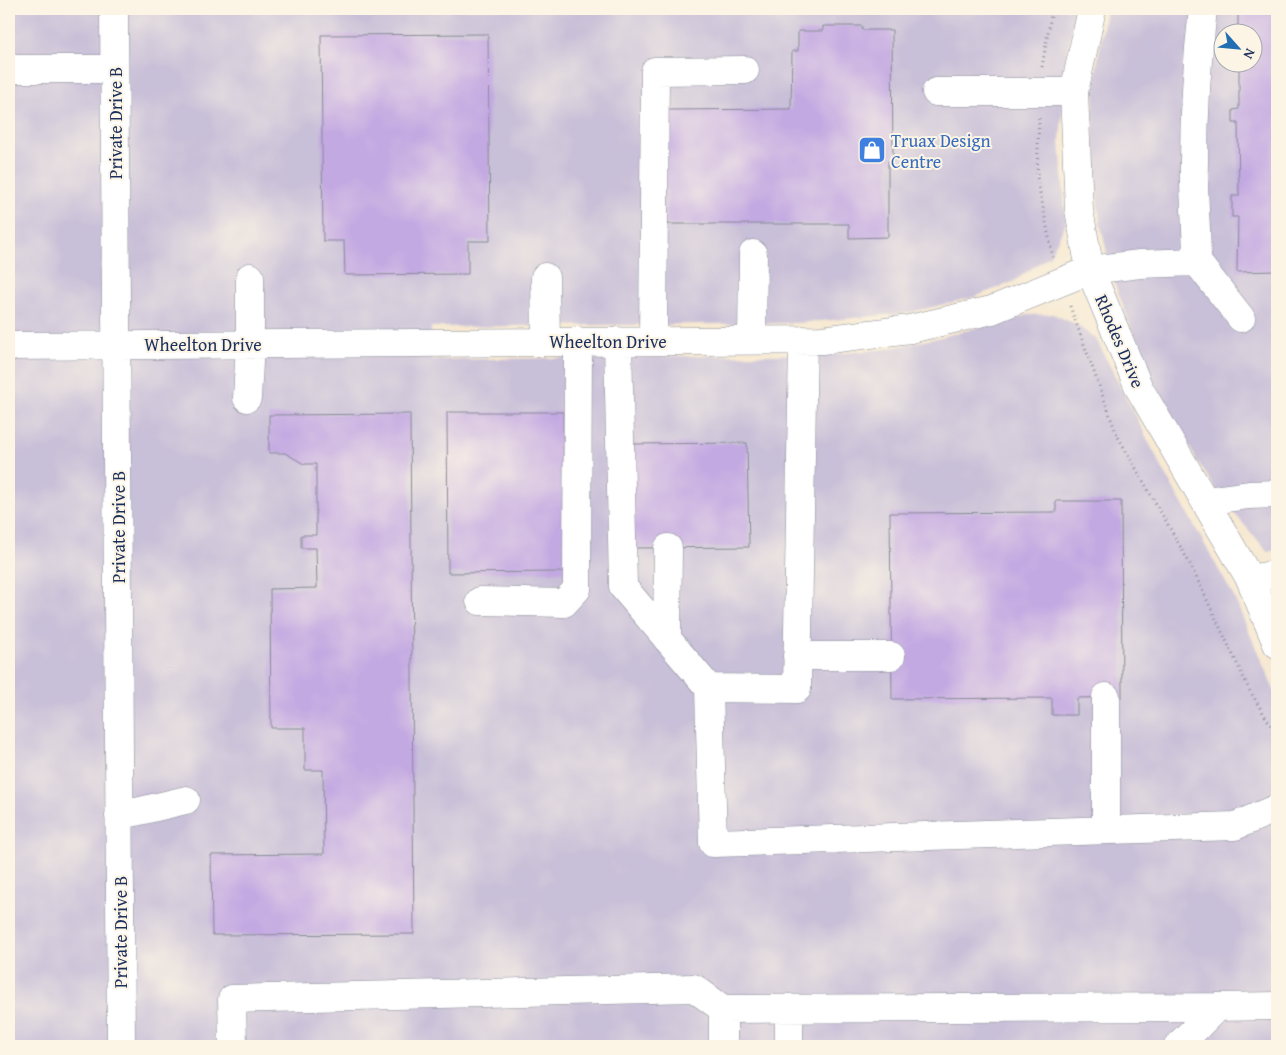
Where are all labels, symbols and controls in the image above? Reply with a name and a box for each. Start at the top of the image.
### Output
north arrow [1214,22,1264,72]
text: N [1238,45,1261,63]
street label: Private Drive B [102,67,129,179]
place label: Truax Design Centre [891,127,991,175]
shop icon: Truax Design Centre [857,135,887,165]
street label: Rhodes Drive [1088,290,1152,392]
street label: Wheelton Drive [549,328,667,355]
street label: Wheelton Drive [144,331,262,358]
street label: Private Drive B [105,471,132,583]
street label: Private Drive B [107,876,134,988]

